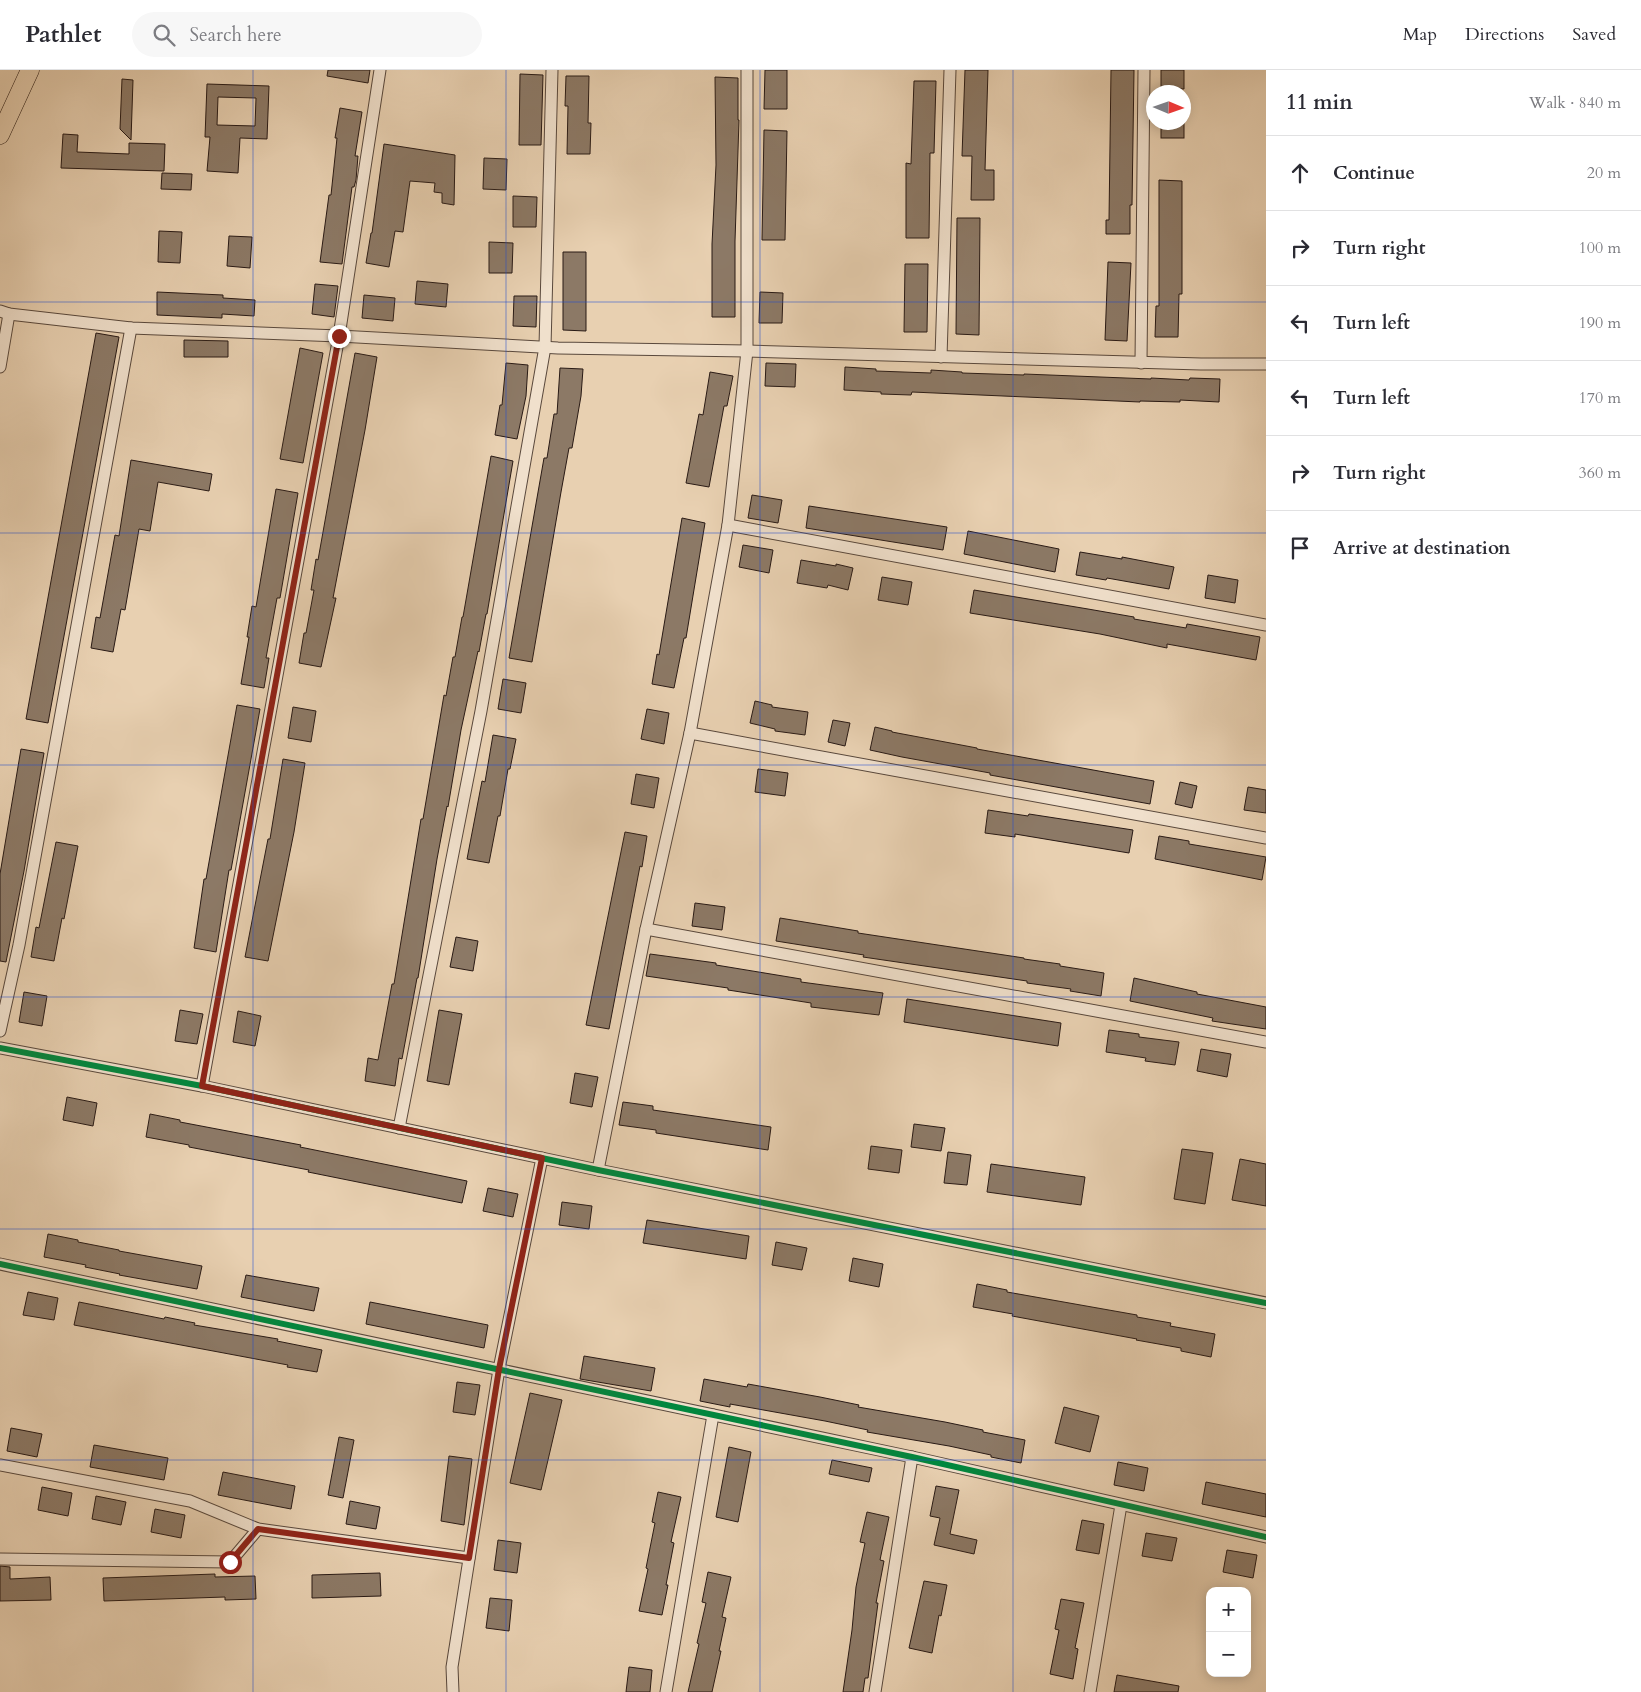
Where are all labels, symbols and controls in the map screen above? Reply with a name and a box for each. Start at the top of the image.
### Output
search box [132,12,482,57]
text: Pathlet [25,18,102,51]
icon: search [150,21,178,49]
text: Search here [190,22,282,48]
text: Map [1403,22,1437,47]
text: Directions [1465,22,1544,47]
text: Saved [1572,22,1616,47]
north arrow [1146,85,1191,130]
text: 11 min [1286,88,1353,117]
text: Walk · 840 m [1529,92,1621,114]
icon: ahead [1286,159,1314,187]
text: Continue [1333,160,1415,186]
text: 20 m [1587,162,1621,184]
icon: right [1286,234,1314,262]
text: Turn right [1333,235,1425,261]
text: 100 m [1579,237,1621,259]
icon: left [1286,309,1314,337]
text: Turn left [1333,310,1410,336]
text: 190 m [1579,312,1621,334]
route end [328,325,351,348]
icon: left [1286,384,1314,412]
text: Turn left [1333,385,1410,411]
text: 170 m [1579,387,1621,409]
icon: right [1286,459,1314,487]
text: Turn right [1333,460,1425,486]
text: 360 m [1579,462,1621,484]
icon: arrive [1286,534,1314,562]
text: Arrive at destination [1333,535,1510,561]
route start [219,1551,242,1574]
map controls [1206,1587,1251,1677]
button: + [1206,1587,1251,1632]
button: − [1206,1632,1251,1677]

